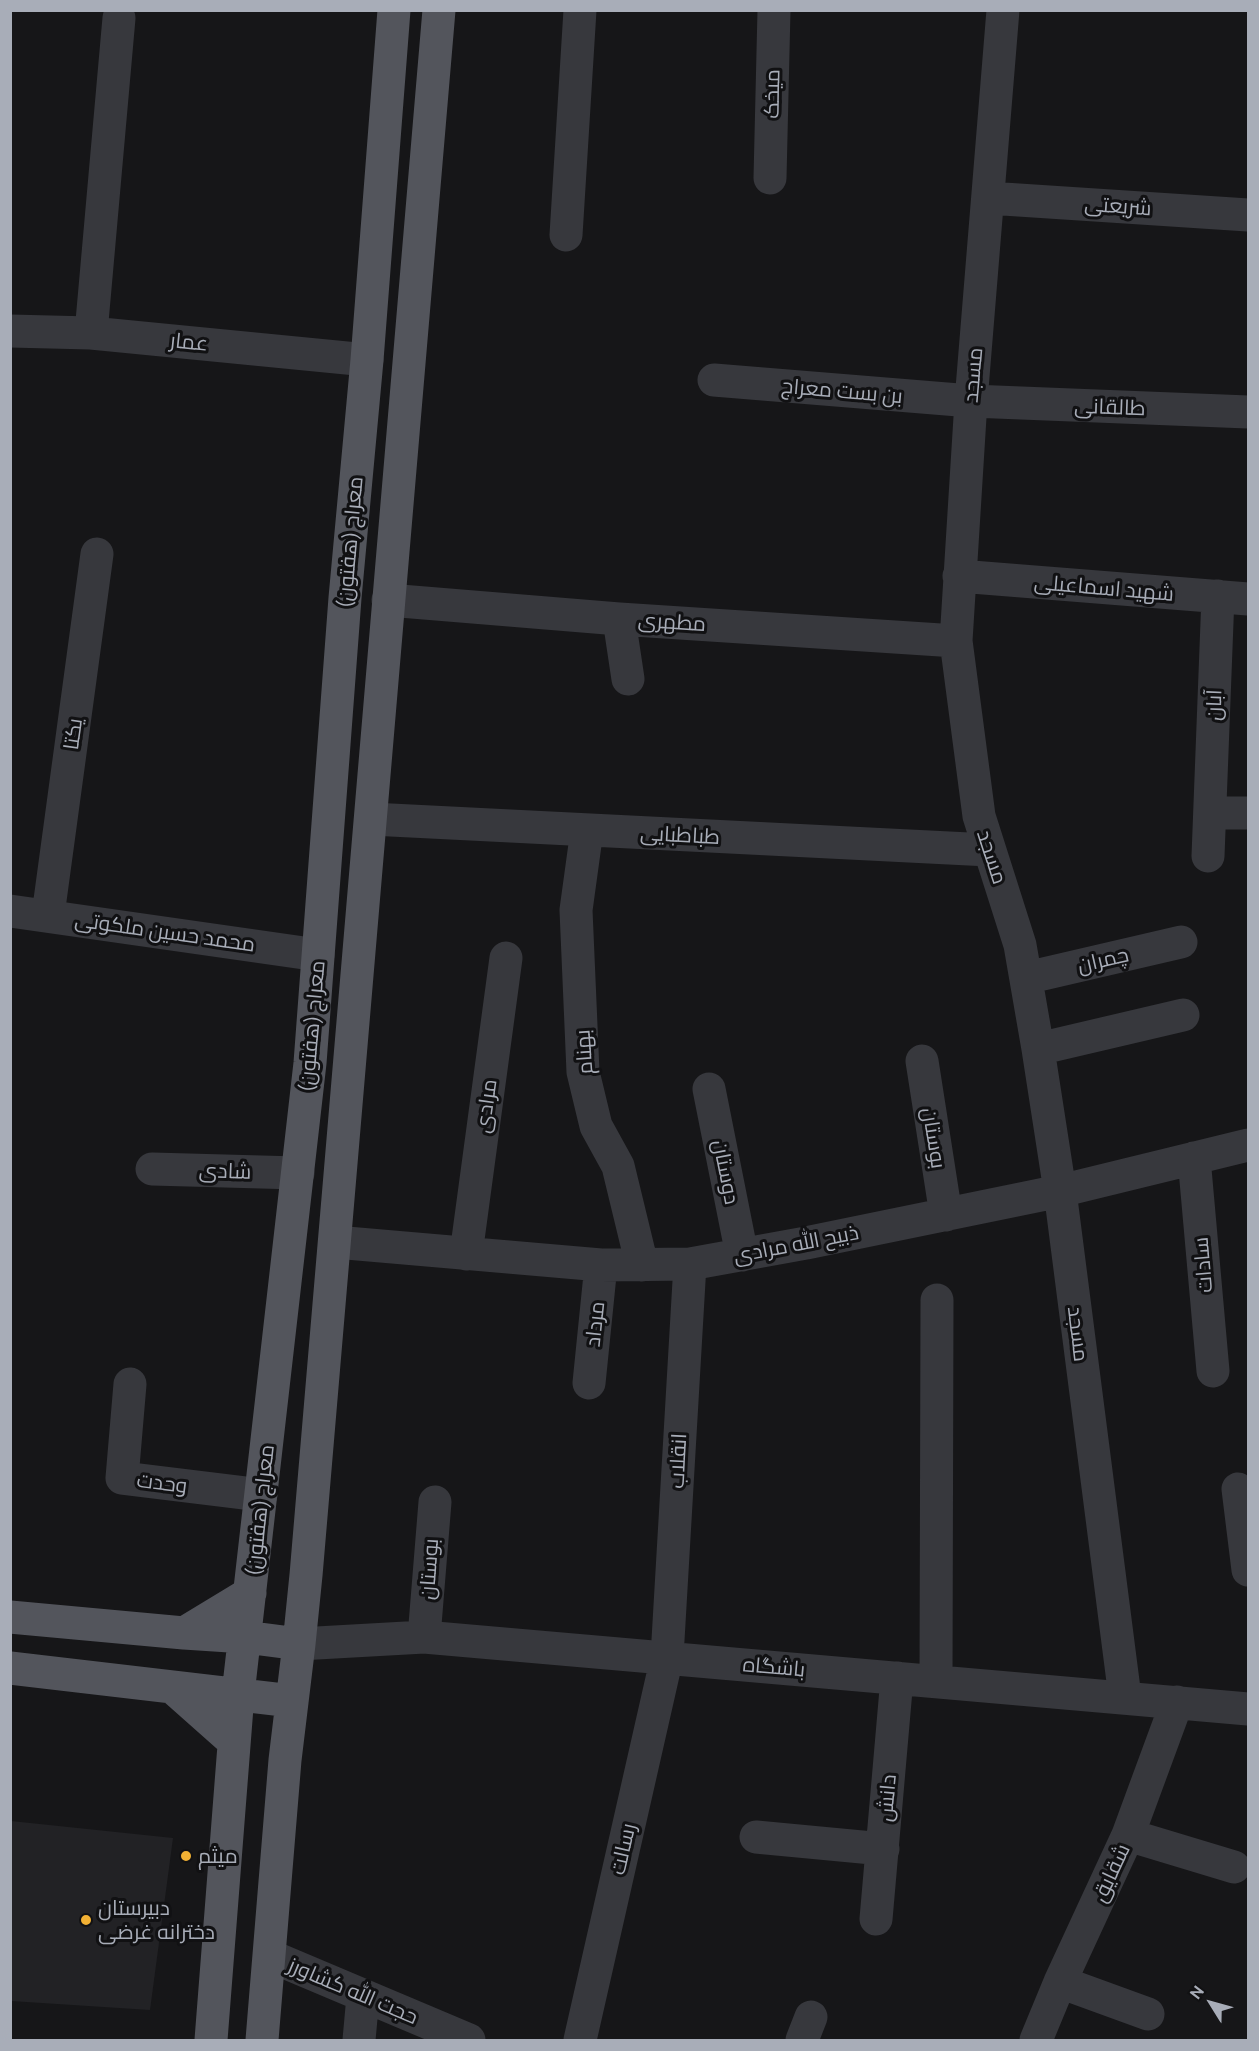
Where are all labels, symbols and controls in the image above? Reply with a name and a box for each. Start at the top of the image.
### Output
street label: میخک [759,69,785,119]
street label: شریعتی [1084,191,1152,221]
street label: عمار [169,327,209,357]
street label: مسجد [958,346,988,404]
street label: بن بست معراج [780,373,904,409]
street label: طالقانی [1074,393,1146,421]
street label: معراج (هفتون) [332,475,368,609]
street label: شهید اسماعیلی [1033,569,1175,607]
street label: مطهری [637,607,707,637]
street label: آبان [1201,689,1227,721]
street label: یکتا [58,717,88,751]
street label: طباطبایی [639,820,721,850]
street label: مسجد [971,827,1013,887]
street label: محمد حسین ملکوتی [73,907,257,957]
street label: چمران [1075,942,1131,978]
street label: معراج (هفتون) [294,959,330,1093]
street label: بهنام [570,1029,598,1075]
street label: مرادی [470,1077,502,1135]
street label: بوستان [917,1106,951,1170]
street label: دوستان [707,1138,745,1206]
street label: شادی [198,1157,252,1185]
street label: ذبیح الله مرادی [731,1220,861,1268]
street label: سادات [1188,1236,1218,1294]
street label: مرداد [580,1300,610,1348]
street label: مسجد [1062,1305,1094,1363]
street label: انقلاب [664,1433,692,1489]
street label: معراج (هفتون) [241,1443,279,1577]
street label: وحدت [135,1467,189,1499]
street label: بوستان [414,1537,444,1601]
street label: باشگاه [742,1652,806,1682]
street label: دانش [872,1773,902,1823]
street label: رسالت [605,1821,641,1877]
street label: شقایق [1087,1840,1135,1906]
place label: میثم [198,1843,238,1869]
marker: میثم [179,1849,193,1863]
place label: دبیرستان دخترانه غرضی [98,1895,215,1945]
marker: دبیرستان دخترانه غرضی [79,1913,93,1927]
street label: حجت الله کشاورز [284,1952,422,2030]
north arrow [1181,1973,1241,2033]
text: N [1186,1982,1207,2002]

